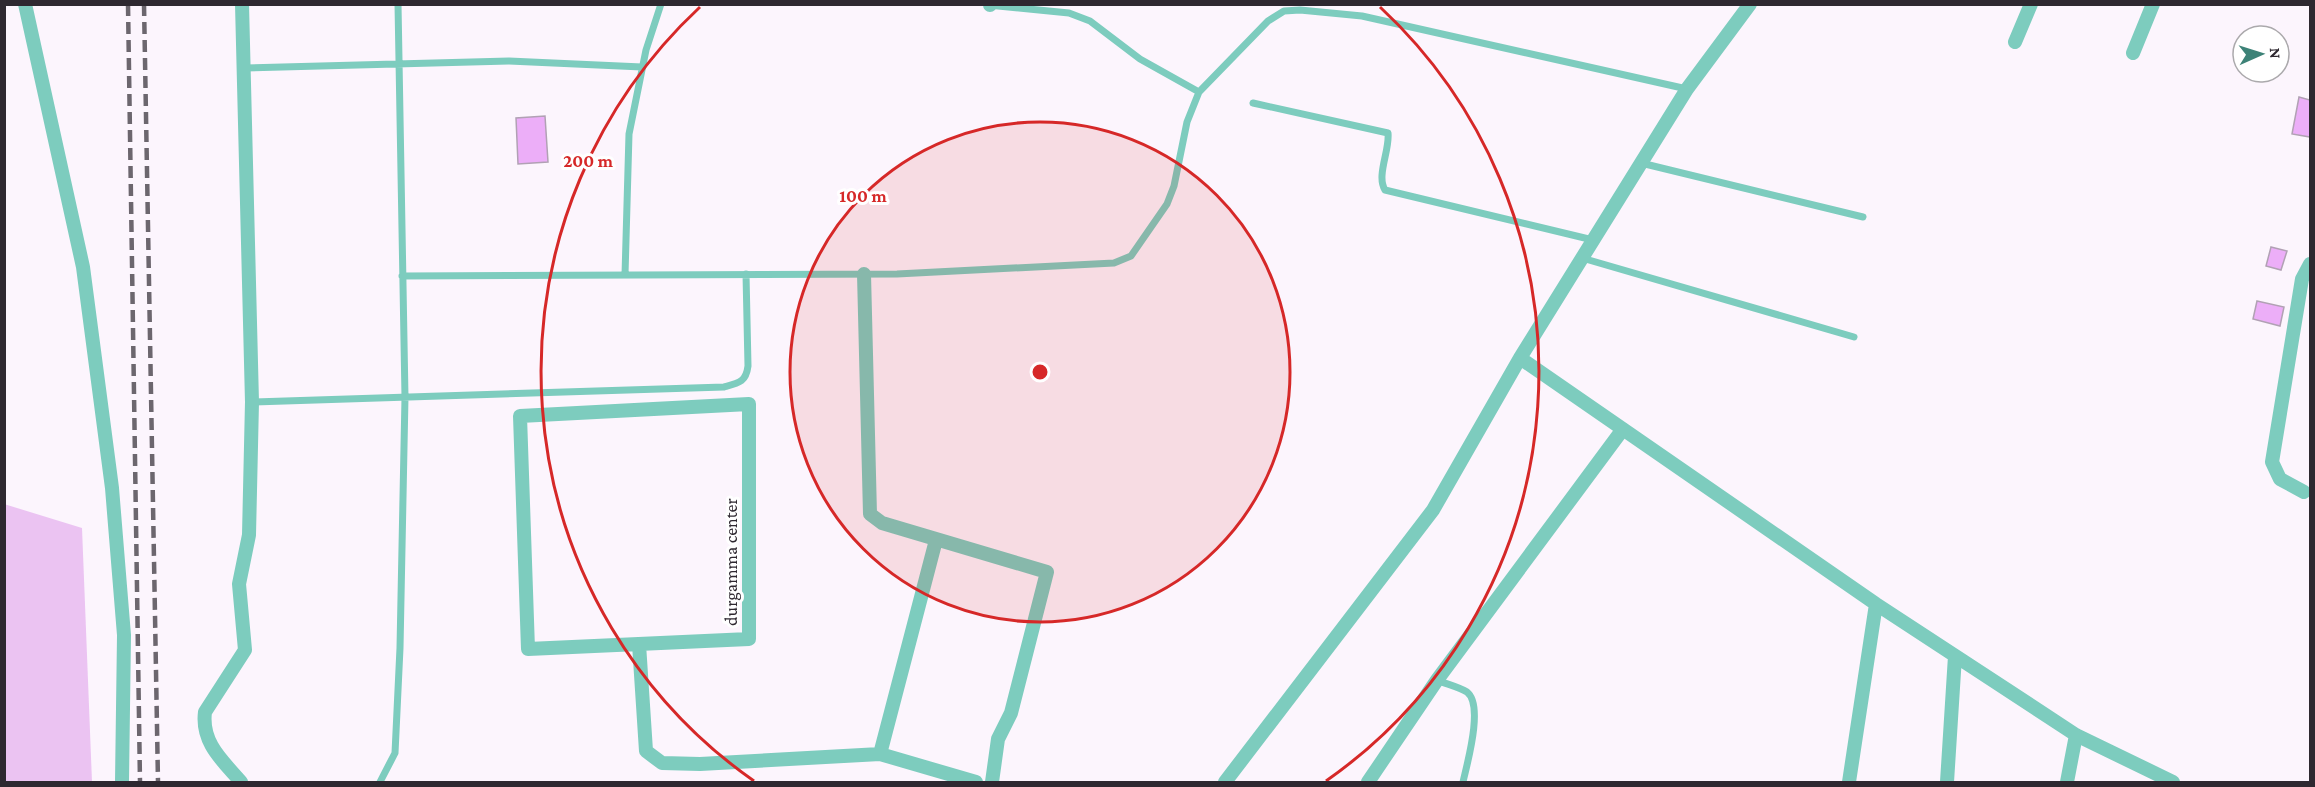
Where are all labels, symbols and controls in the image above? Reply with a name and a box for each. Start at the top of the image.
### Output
north arrow [2231,24,2291,84]
text: N [2267,47,2284,59]
text: 200 m [563,151,614,171]
text: 100 m [839,186,887,206]
centre of rings [1030,362,1050,382]
street label: durgamma center [721,498,741,626]

